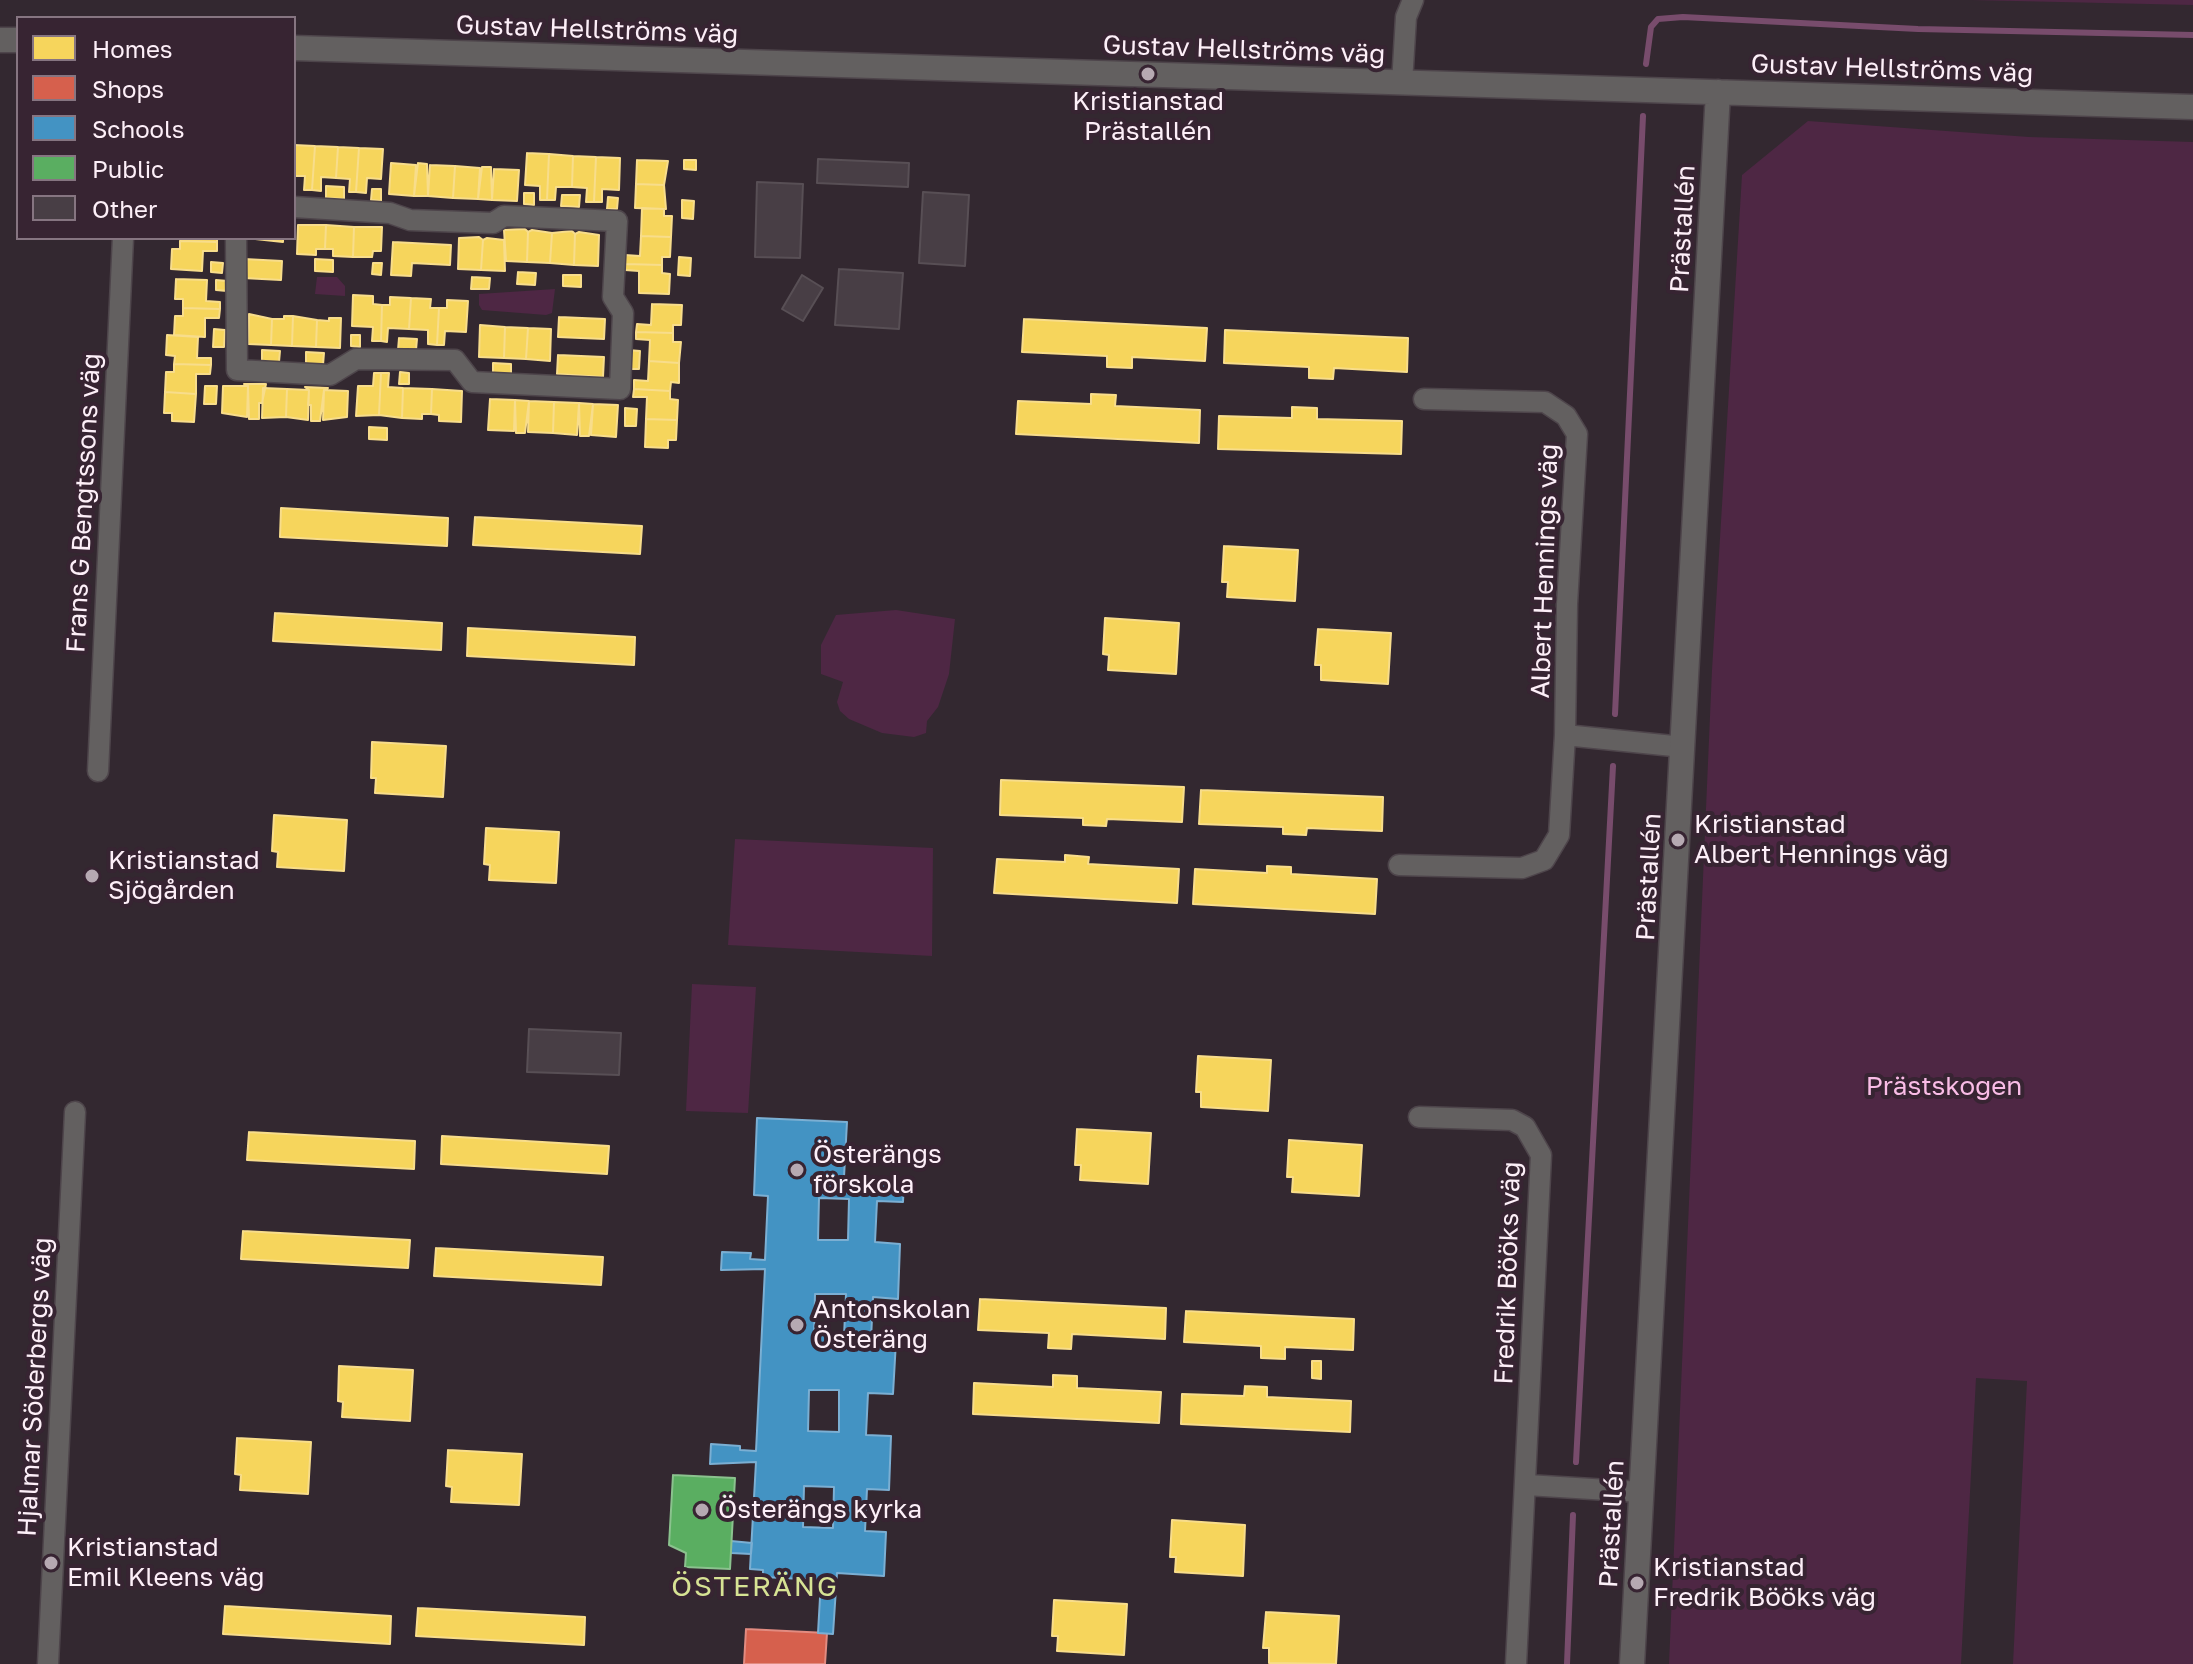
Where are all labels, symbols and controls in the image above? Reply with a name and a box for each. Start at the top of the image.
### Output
street label: Gustav Hellströms väg [455,9,739,51]
legend [16,16,296,240]
street label: Gustav Hellströms väg [1102,29,1386,71]
text: Homes [92,34,173,63]
street label: Gustav Hellströms väg [1750,48,2034,90]
marker: Kristianstad Prästallén [1139,65,1157,83]
text: Shops [92,74,164,103]
place label: Kristianstad Prästallén [1072,86,1224,148]
text: Schools [92,114,184,143]
text: Public [92,154,164,183]
street label: Prästallén [1664,164,1702,294]
text: Other [92,194,157,223]
street label: Frans G Bengtssons väg [61,352,107,654]
street label: Albert Hennings väg [1525,443,1565,699]
place label: Kristianstad Albert Hennings väg [1694,809,1949,870]
street label: Prästallén [1630,812,1668,942]
marker: Kristianstad Albert Hennings väg [1669,831,1687,849]
place label: Kristianstad Sjögården [108,845,260,906]
marker: Kristianstad Sjögården [83,867,101,885]
park label: Prästskogen [1866,1071,2022,1103]
place label: Österängs förskola [813,1139,942,1200]
marker: Österängs förskola [788,1161,806,1179]
street label: Fredrik Bööks väg [1489,1161,1527,1385]
street label: Hjalmar Söderbergs väg [12,1237,58,1537]
place label: Antonskolan Österäng [813,1294,971,1356]
marker: Antonskolan Österäng [788,1316,806,1334]
street label: Prästallén [1593,1459,1631,1589]
place label: Österängs kyrka [718,1494,922,1526]
marker: Österängs kyrka [693,1501,711,1519]
place label: Kristianstad Emil Kleens väg [67,1532,265,1594]
place label: Kristianstad Fredrik Bööks väg [1653,1552,1876,1614]
marker: Kristianstad Emil Kleens väg [42,1554,60,1572]
district label: ÖSTERÄNG [671,1570,839,1604]
marker: Kristianstad Fredrik Bööks väg [1628,1574,1646,1592]

